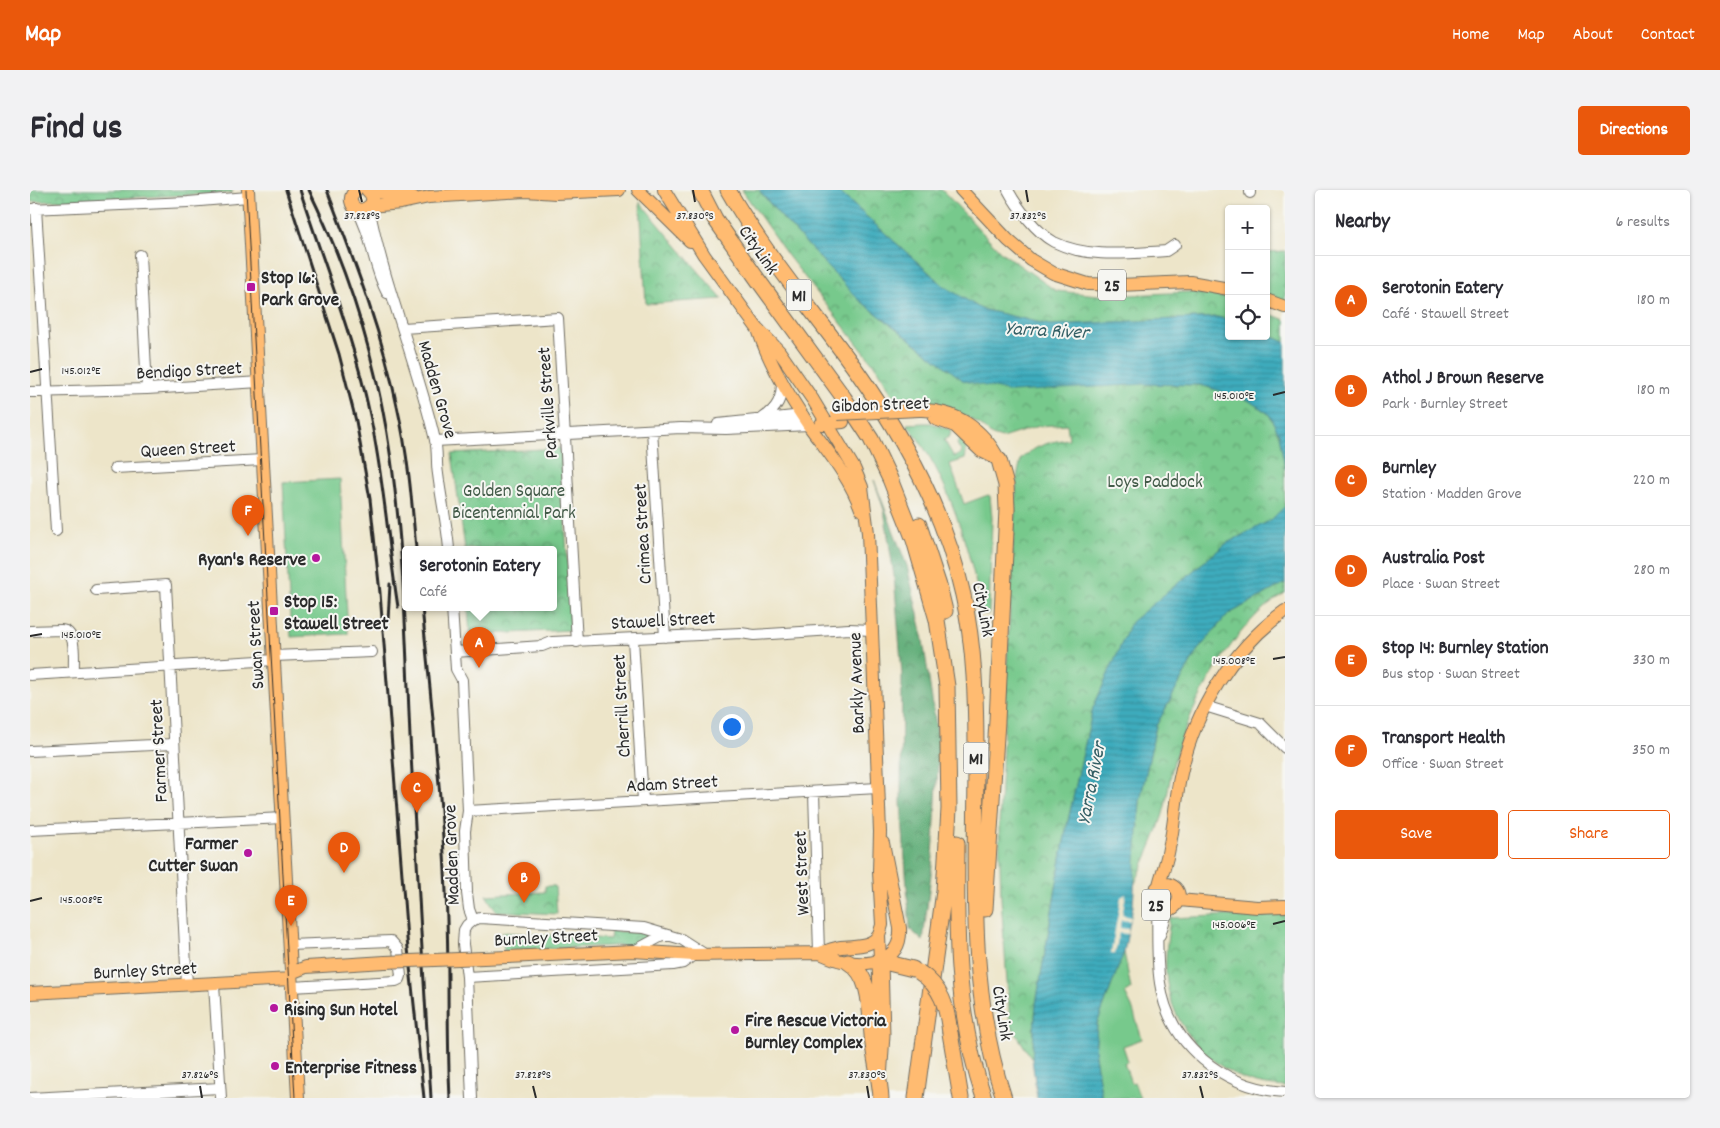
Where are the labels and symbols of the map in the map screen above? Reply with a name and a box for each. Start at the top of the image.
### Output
text: 37.828°S [344,208,380,225]
text: 37.830°S [676,208,714,225]
text: 37.832°S [1010,208,1046,225]
street label: CityLink [730,221,784,282]
place label: Stop 16: Park Grove [261,266,339,315]
road number: 25 [1098,270,1126,300]
road number: M1 [786,280,812,310]
marker: Stop 16: Park Grove [245,281,257,293]
water label: Yarra River [1004,316,1092,348]
street label: Madden Grove [409,338,462,442]
street label: Parkville Street [532,346,567,459]
street label: Bendigo Street [136,356,243,389]
text: 145.012°E [62,363,101,380]
text: 145.010°E [1214,388,1255,405]
street label: Gibdon Street [831,391,930,422]
street label: Queen Street [140,435,236,466]
park label: Loys Paddock [1107,470,1203,497]
park label: Golden Square Bicentennial Park [452,479,576,528]
street label: Crimea Street [628,483,661,585]
pin: F [232,495,264,536]
place label: Ryan's Reserve [198,548,306,575]
marker: Ryan's Reserve [310,552,322,564]
street label: CityLink [963,580,1000,640]
place label: Stop 15: Stawell Street [284,590,388,639]
street label: Swan Street [242,600,273,690]
marker: Stop 15: Stawell Street [268,605,280,617]
street label: Stawell Street [610,606,716,639]
text: 145.010°E [61,627,102,644]
pin: A [463,627,495,668]
street label: Barkly Avenue [843,632,874,734]
street label: Cherrill Street [607,653,640,758]
text: 145.008°E [1213,653,1256,670]
street label: Farmer Street [144,698,177,803]
your location [719,714,745,740]
water label: Yarra River [1071,737,1115,827]
road number: M1 [964,742,988,774]
street label: Adam Street [626,770,719,801]
pin: C [401,772,433,813]
street label: Madden Grove [438,804,469,906]
street label: West Street [789,830,818,916]
place label: Farmer Cutter Swan [148,832,239,881]
pin: D [328,832,360,873]
marker: Farmer Cutter Swan [242,847,254,859]
pin: B [508,862,540,903]
pin: E [275,885,307,926]
road number: 25 [1142,890,1170,920]
text: 145.008°E [60,892,103,909]
text: 145.006°E [1212,917,1256,934]
street label: Burnley Street [493,923,599,956]
street label: Burnley Street [92,956,198,989]
street label: CityLink [983,984,1018,1043]
place label: Rising Sun Hotel [284,998,398,1025]
marker: Rising Sun Hotel [268,1002,280,1014]
place label: Fire Rescue Victoria Burnley Complex [745,1009,887,1058]
marker: Fire Rescue Victoria Burnley Complex [729,1024,741,1036]
place label: Enterprise Fitness [285,1056,417,1083]
marker: Enterprise Fitness [269,1060,281,1072]
text: 37.826°S [182,1067,219,1084]
text: 37.828°S [515,1067,551,1084]
text: 37.830°S [848,1067,886,1084]
text: 37.832°S [1182,1067,1218,1084]

